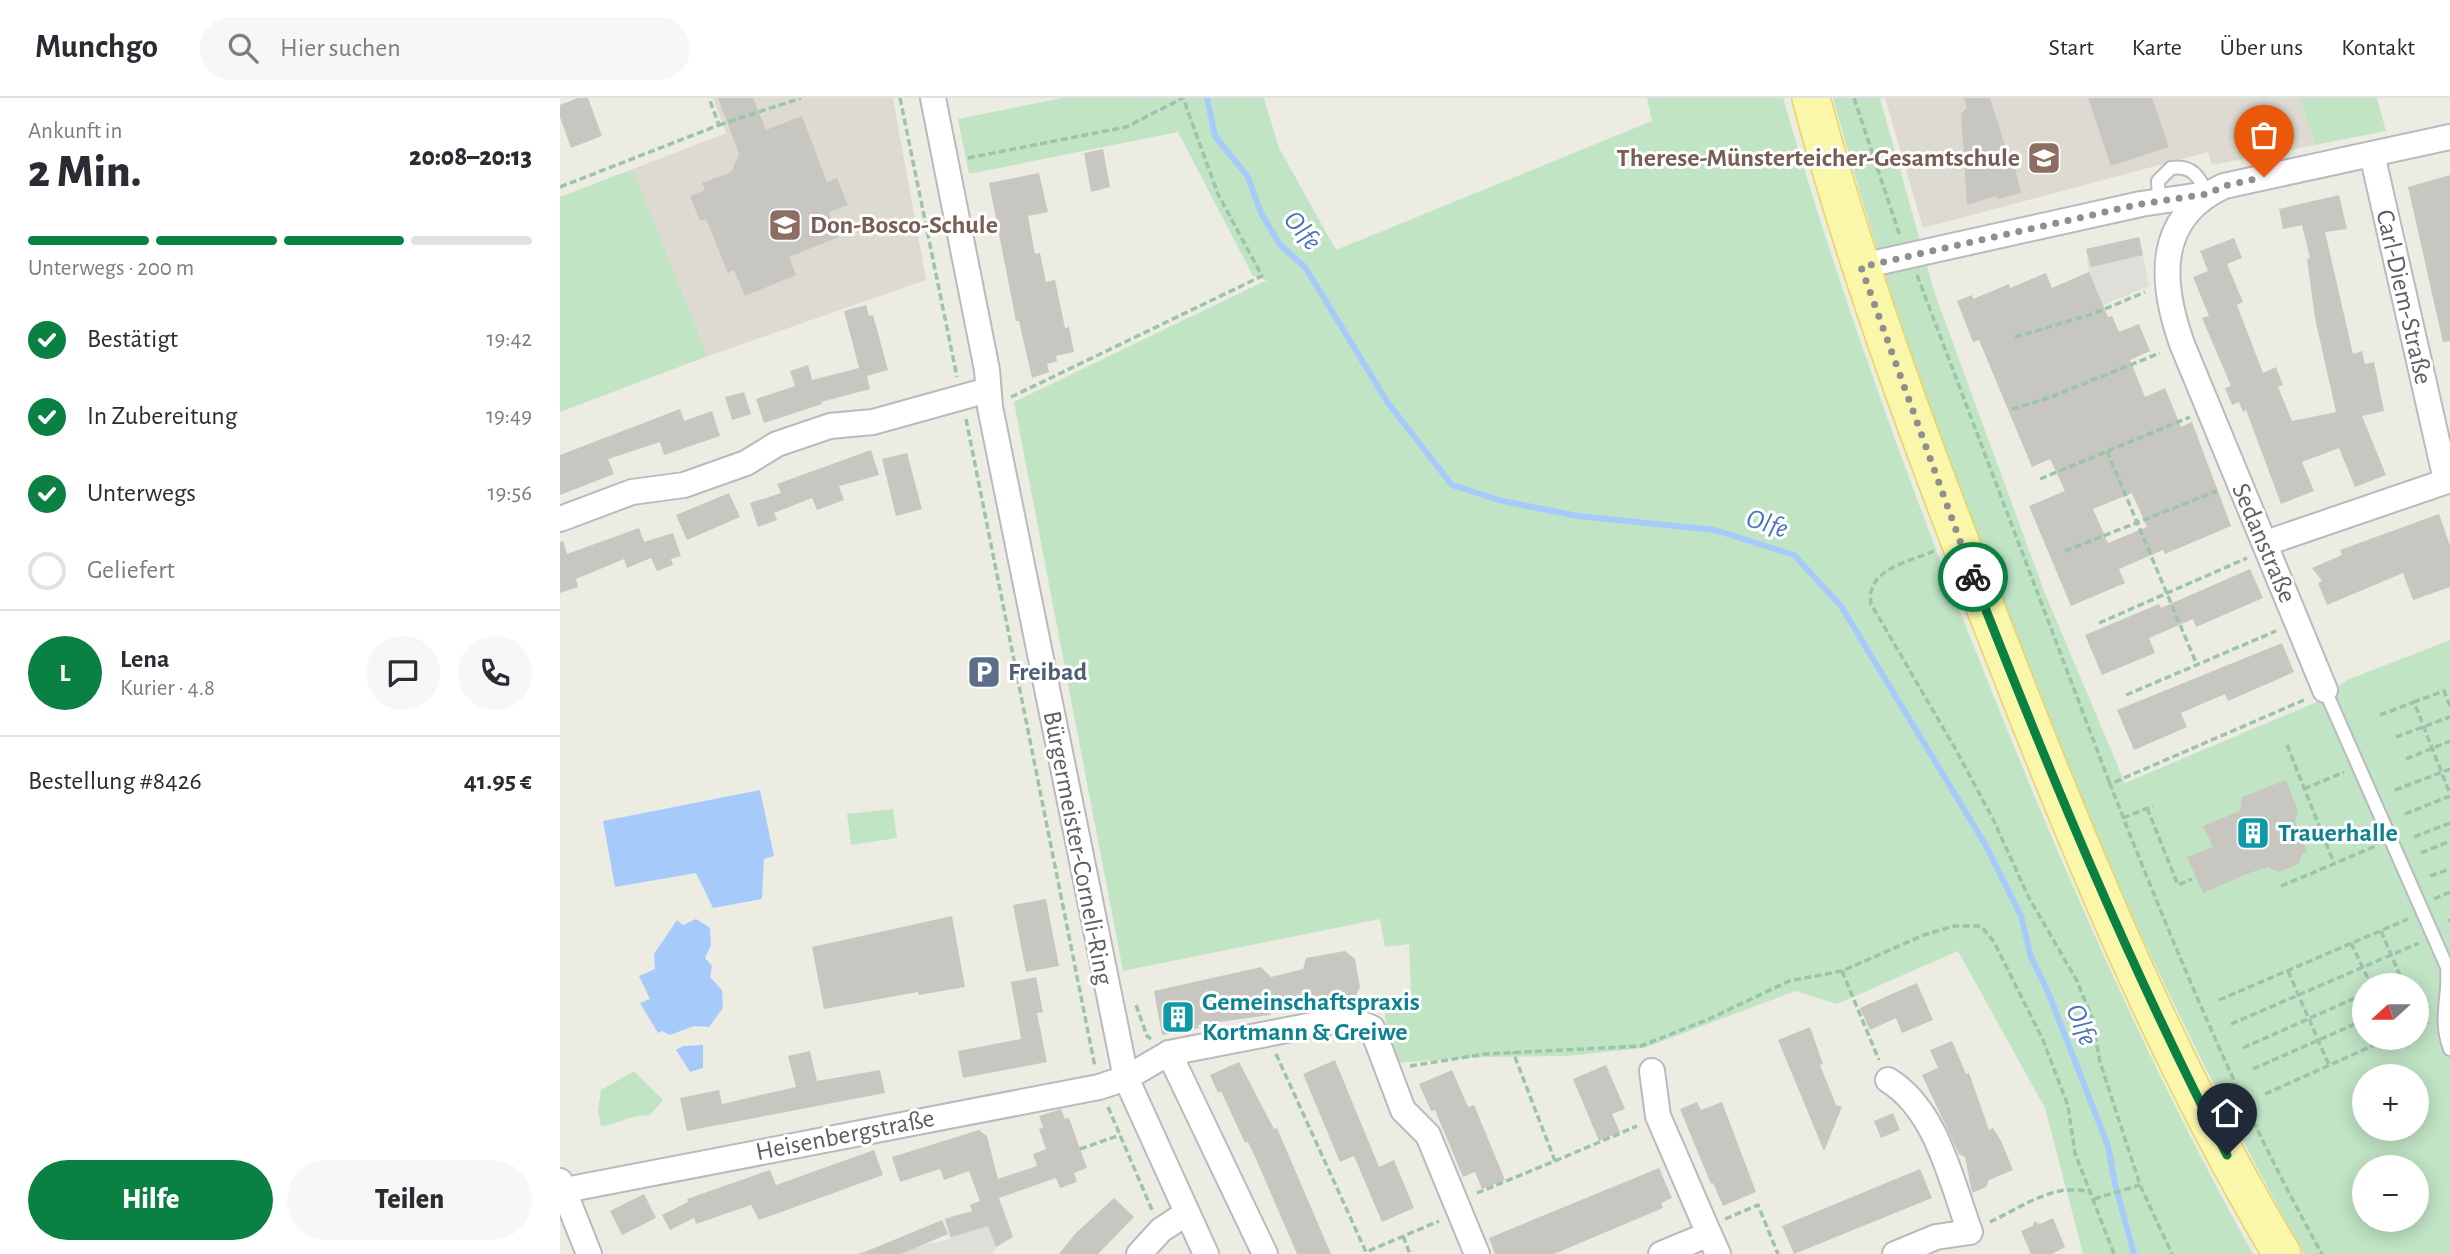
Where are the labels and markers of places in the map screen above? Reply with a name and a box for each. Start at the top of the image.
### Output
pin [2234,105,2294,177]
school or university icon: Therese-Münsterteicher-Gesamtschule [2025,139,2063,177]
place label: Therese-Münsterteicher-Gesamtschule [1617,145,2020,171]
school or university icon: Don-Bosco-Schule [766,206,804,244]
place label: Don-Bosco-Schule [810,212,998,238]
parking icon: Freibad [965,653,1003,691]
place label: Freibad [1008,659,1087,685]
building icon: Trauerhalle [2234,814,2272,852]
place label: Trauerhalle [2278,820,2398,846]
place label: Gemeinschaftspraxis Kortmann & Greiwe [1202,989,1420,1045]
building icon: Gemeinschaftspraxis Kortmann & Greiwe [1159,998,1197,1036]
pin [2197,1083,2257,1155]

